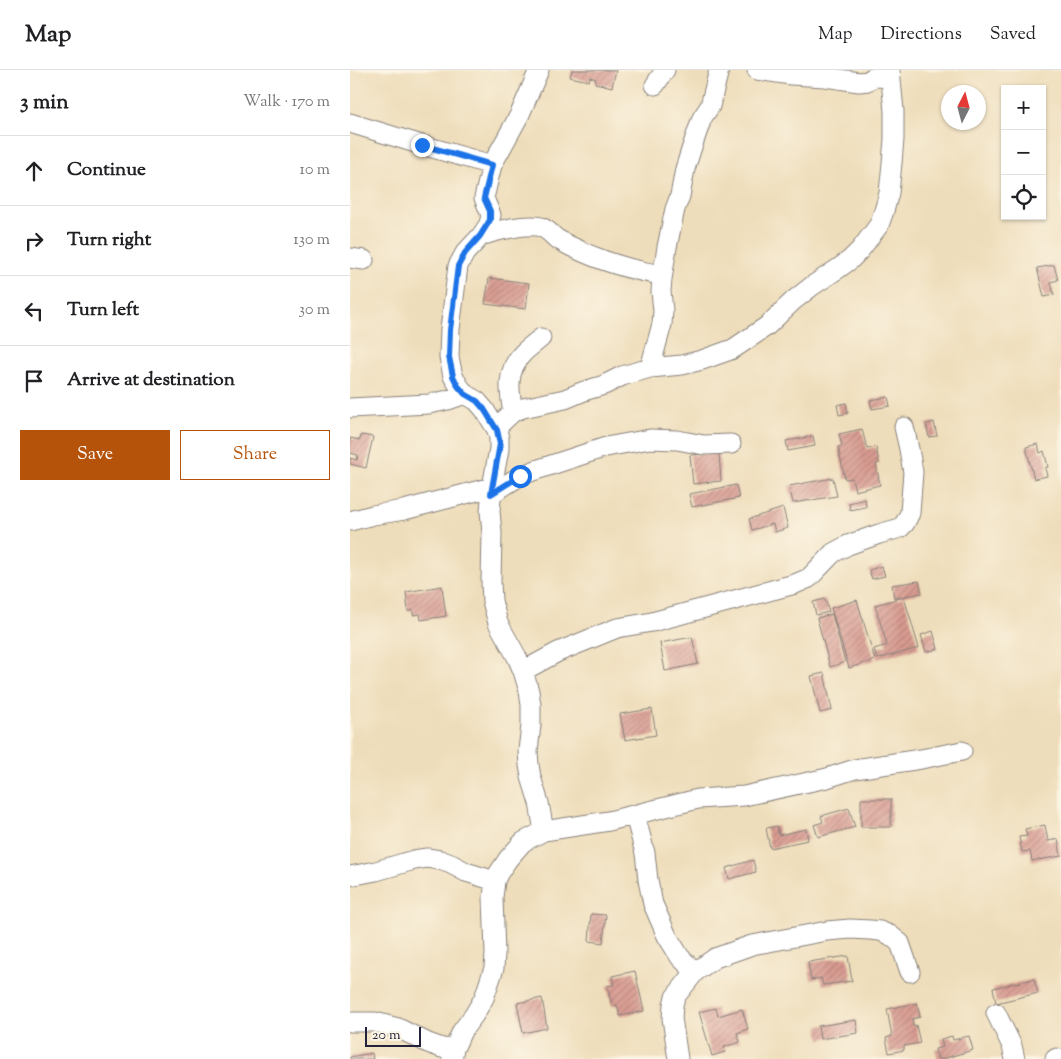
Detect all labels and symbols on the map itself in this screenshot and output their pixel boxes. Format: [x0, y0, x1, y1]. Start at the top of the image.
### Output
north arrow [941, 85, 986, 130]
route end [411, 134, 434, 157]
route start [509, 465, 532, 488]
scale bar [365, 1024, 421, 1047]

